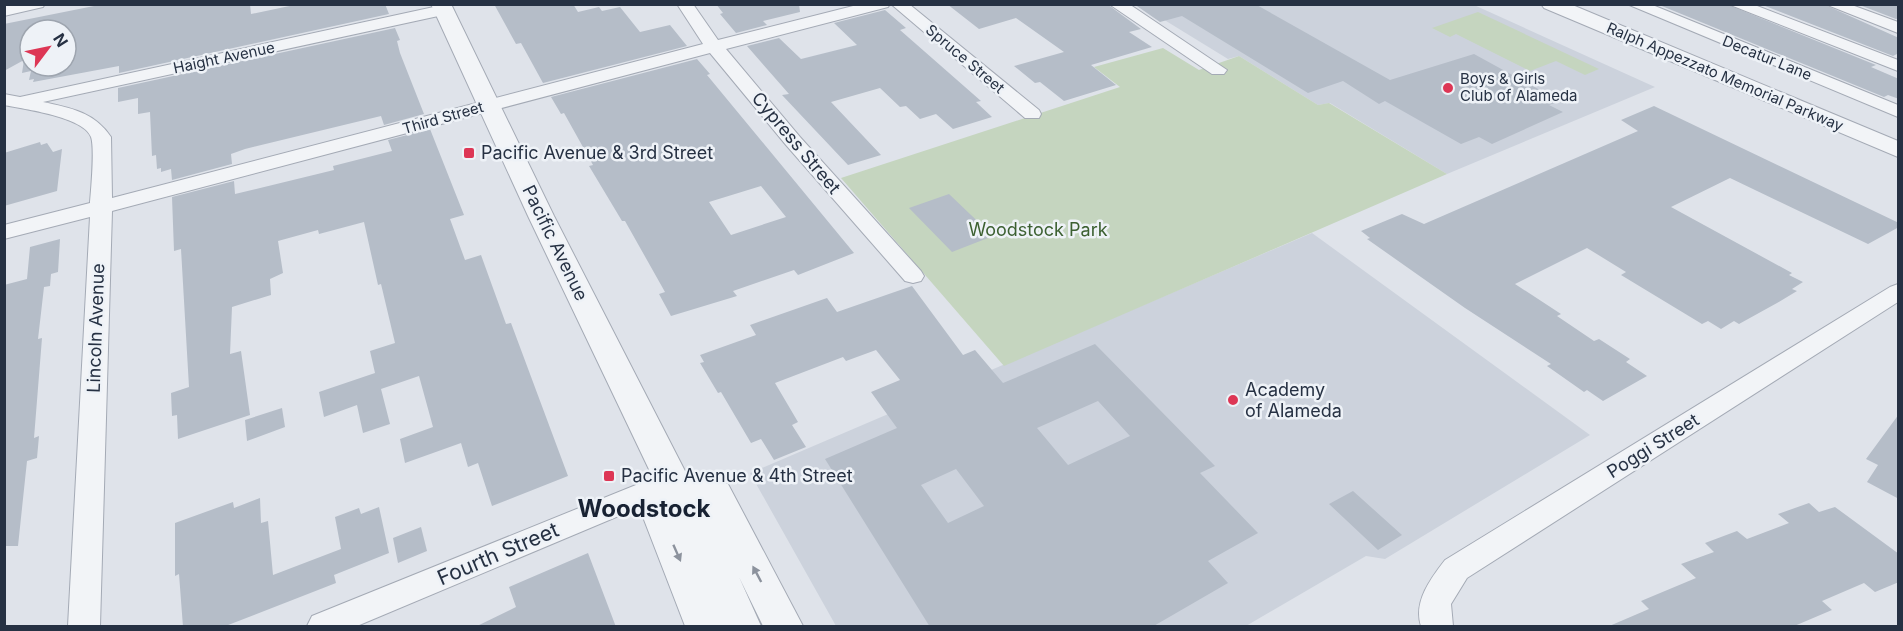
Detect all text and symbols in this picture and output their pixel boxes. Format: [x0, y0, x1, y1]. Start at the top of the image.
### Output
north arrow [18, 18, 78, 78]
street label: Ralph Appezzato Memorial Parkway [1604, 18, 1847, 135]
street label: Spruce Street [922, 20, 1009, 97]
text: N [49, 30, 72, 51]
street label: Decatur Lane [1720, 31, 1815, 84]
street label: Haight Avenue [172, 38, 276, 78]
place label: Boys & Girls Club of Alameda [1460, 69, 1578, 105]
marker: Boys & Girls Club of Alameda [1441, 81, 1455, 95]
street label: Cypress Street [748, 88, 845, 198]
street label: Third Street [400, 97, 486, 138]
place label: Pacific Avenue & 3rd Street [481, 142, 713, 163]
marker: Pacific Avenue & 3rd Street [462, 146, 476, 160]
street label: Pacific Avenue [518, 182, 592, 304]
park label: Woodstock Park [968, 219, 1108, 240]
street label: Lincoln Avenue [83, 263, 108, 393]
place label: Academy of Alameda [1245, 379, 1342, 421]
marker: Academy of Alameda [1226, 393, 1240, 407]
street label: Poggi Street [1603, 409, 1703, 482]
place label: Pacific Avenue & 4th Street [621, 465, 853, 486]
marker: Pacific Avenue & 4th Street [602, 469, 616, 483]
district label: Woodstock [577, 494, 711, 523]
street label: Fourth Street [433, 517, 562, 590]
one-way arrow [672, 545, 682, 563]
one-way arrow [752, 565, 762, 582]

